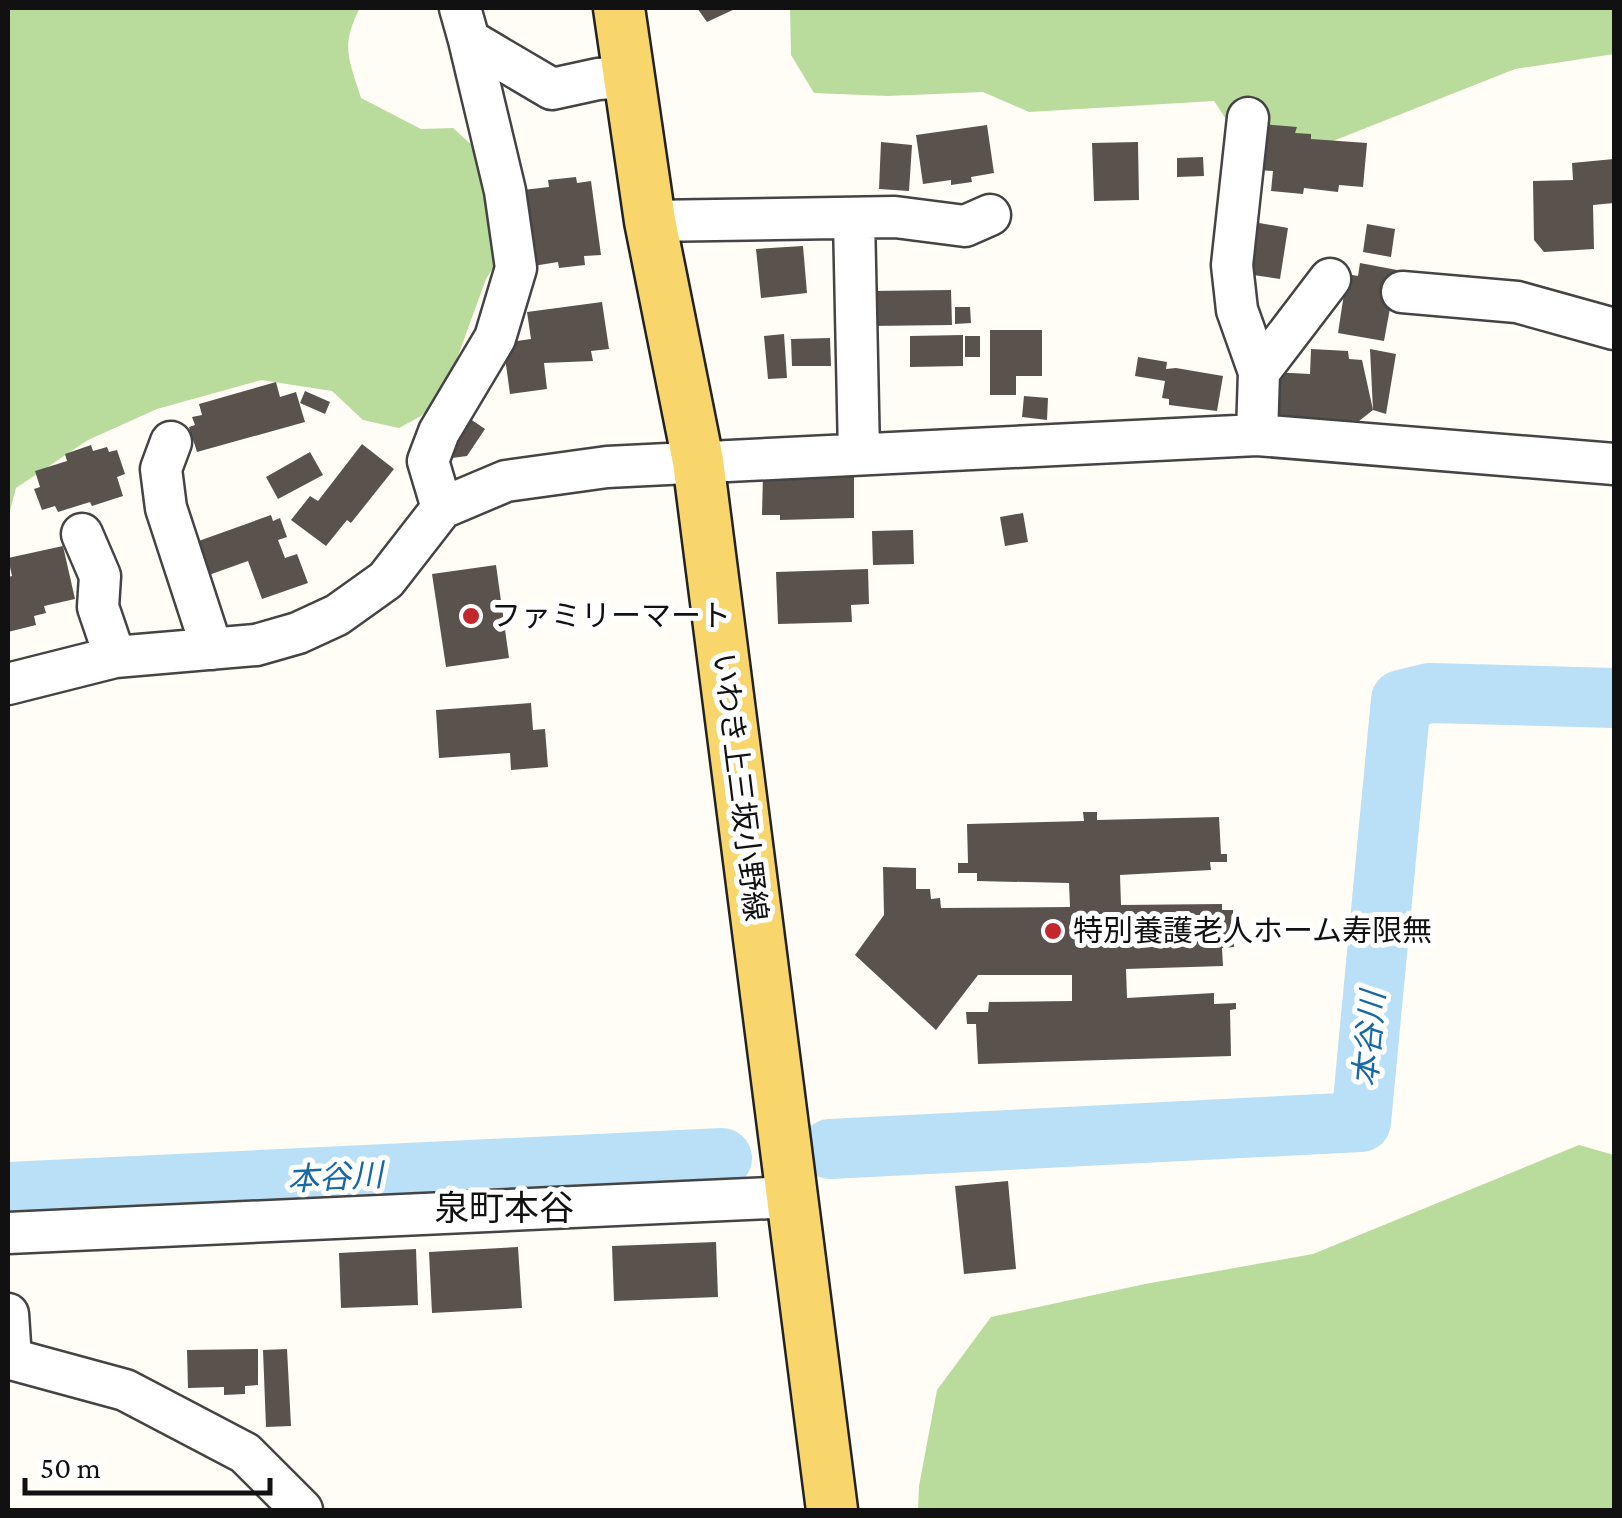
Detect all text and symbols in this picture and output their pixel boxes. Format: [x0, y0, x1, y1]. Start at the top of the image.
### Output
place label: ファミリーマート [491, 599, 731, 632]
marker: ファミリーマート [460, 605, 482, 627]
street label: いわき上三坂小野線 [708, 651, 773, 923]
place label: 特別養護老人ホーム寿限無 [1073, 914, 1432, 947]
marker: 特別養護老人ホーム寿限無 [1042, 920, 1064, 942]
water label: 本谷川 [1347, 987, 1391, 1088]
water label: 本谷川 [286, 1156, 387, 1197]
district label: 泉町本谷 [434, 1189, 574, 1228]
scale bar [25, 1433, 270, 1495]
text: 50 m [40, 1451, 101, 1484]

